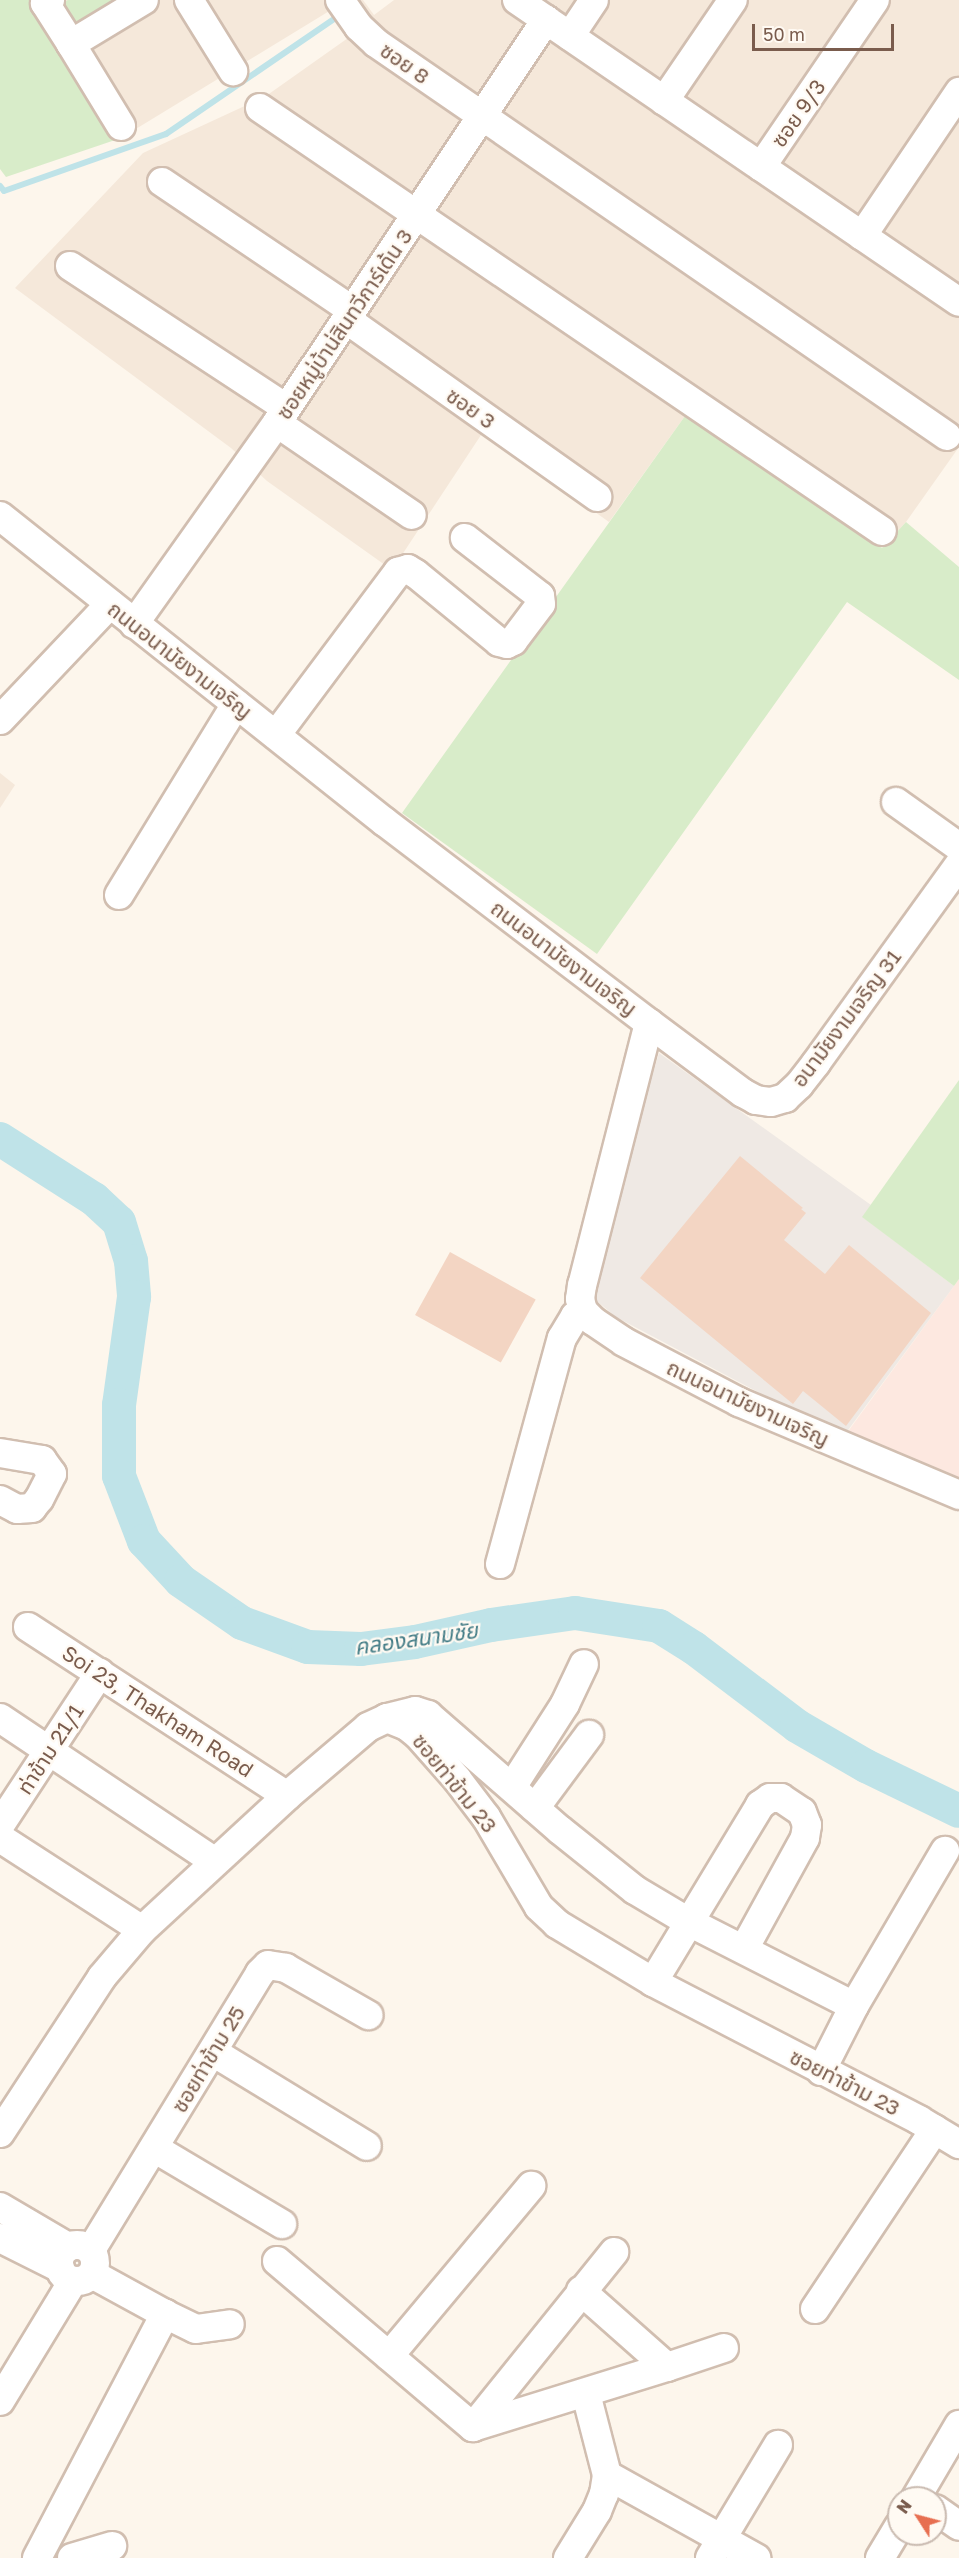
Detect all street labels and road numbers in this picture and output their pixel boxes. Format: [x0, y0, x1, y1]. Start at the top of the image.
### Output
street label: ซอย 8 [376, 37, 434, 89]
street label: ซอย 9/3 [766, 74, 830, 152]
street label: ซอยหมู่บ้าน่สินทวีการ์เด้น 3 [271, 224, 417, 424]
street label: ซอย 3 [442, 382, 500, 434]
street label: ถนนอนามัยงามเจริญ [103, 596, 257, 724]
street label: ถนนอนามัยงามเจริญ [486, 895, 642, 1021]
street label: อนามัยงามเจริญ 31 [786, 944, 906, 1092]
street label: ถนนอนามัยงามเจริญ [663, 1354, 833, 1452]
street label: Soi 23, Thakham Road [58, 1640, 258, 1782]
street label: ท่าข้าม 21/1 [12, 1699, 88, 1799]
street label: ซอยท่าข้าม 23 [407, 1728, 503, 1838]
street label: ซอยท่าข้าม 25 [166, 2001, 250, 2117]
street label: ซอยท่าข้าม 23 [786, 2044, 904, 2120]

